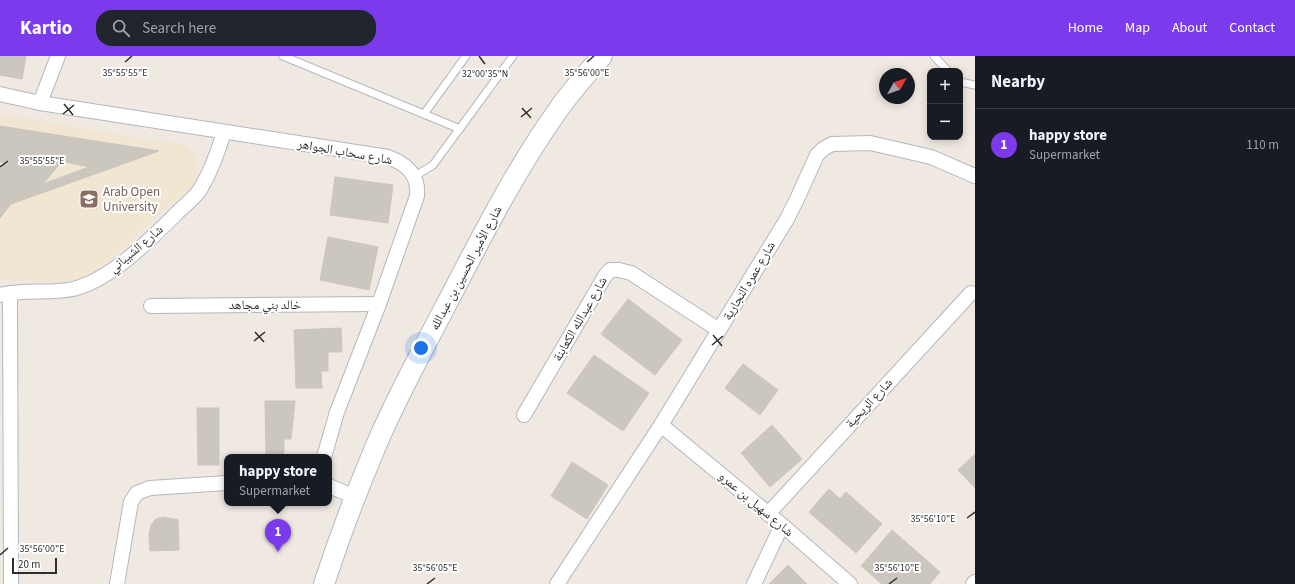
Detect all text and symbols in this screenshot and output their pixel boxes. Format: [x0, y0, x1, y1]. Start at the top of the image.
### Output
search box [96, 10, 376, 46]
text: Kartio [20, 15, 72, 42]
icon: search [110, 17, 132, 39]
text: Search here [142, 18, 216, 39]
text: Home [1068, 18, 1103, 38]
text: Map [1125, 18, 1150, 38]
text: About [1172, 18, 1207, 38]
text: Contact [1229, 18, 1275, 38]
text: 35°55'55"E [102, 66, 148, 80]
text: 35°56'00"E [564, 66, 610, 80]
text: 32°00'35"N [462, 67, 508, 81]
north arrow [879, 68, 915, 104]
map controls [927, 68, 963, 140]
button: + [927, 68, 963, 104]
text: Nearby [991, 70, 1045, 94]
button: − [927, 104, 963, 140]
text: happy store [1029, 125, 1107, 146]
street label: شارع سحاب الجواهر [295, 135, 394, 169]
text: 1 [1001, 136, 1007, 154]
text: 110 m [1246, 136, 1279, 154]
text: Supermarket [1029, 146, 1100, 164]
text: 35°55'55"E [19, 154, 65, 168]
place label: Arab Open University [103, 183, 160, 216]
school or university icon: Arab Open University [78, 188, 100, 210]
street label: شارع الأمير الحسين بن عبدالله [425, 202, 507, 334]
street label: شارع الشيباني [105, 221, 168, 278]
street label: شارع عمره النجارية [718, 238, 780, 324]
street label: شارع عبدالله الكعابنة [548, 273, 612, 365]
street label: خالد بني مجاهد [229, 296, 301, 315]
your location [411, 338, 431, 358]
street label: شارع الريحية [841, 374, 897, 432]
popup [224, 454, 332, 506]
text: happy store [239, 461, 317, 482]
street label: شارع سهيل بن عمرو [715, 467, 797, 541]
text: Supermarket [239, 482, 310, 500]
text: 35°56'10"E [910, 512, 956, 526]
pin: 1 [265, 519, 291, 552]
text: 35°56'00"E [19, 542, 65, 556]
scale bar [12, 556, 57, 575]
text: 20 m [18, 557, 40, 572]
text: 35°56'05"E [412, 561, 458, 575]
text: 35°56'10"E [874, 561, 920, 575]

